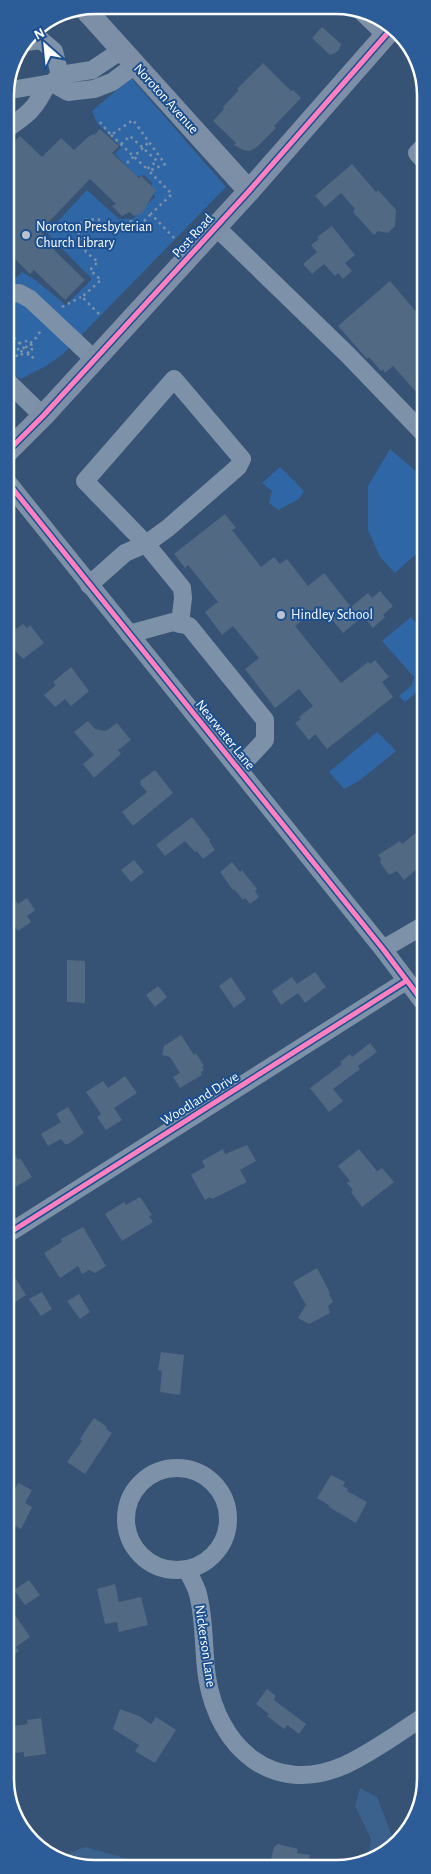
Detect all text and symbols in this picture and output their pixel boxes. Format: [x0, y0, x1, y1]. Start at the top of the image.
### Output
north arrow [20, 20, 70, 70]
text: N [32, 26, 47, 43]
street label: Noroton Avenue [131, 61, 201, 137]
street label: Post Road [170, 211, 216, 261]
place label: Noroton Presbyterian Church Library [36, 220, 152, 250]
marker: Noroton Presbyterian Church Library [20, 229, 32, 241]
place label: Hindley School [291, 608, 373, 622]
marker: Hindley School [275, 609, 287, 621]
street label: Nearwater Lane [193, 697, 257, 773]
street label: Woodland Drive [159, 1070, 241, 1128]
street label: Nickerson Lane [192, 1604, 218, 1688]

